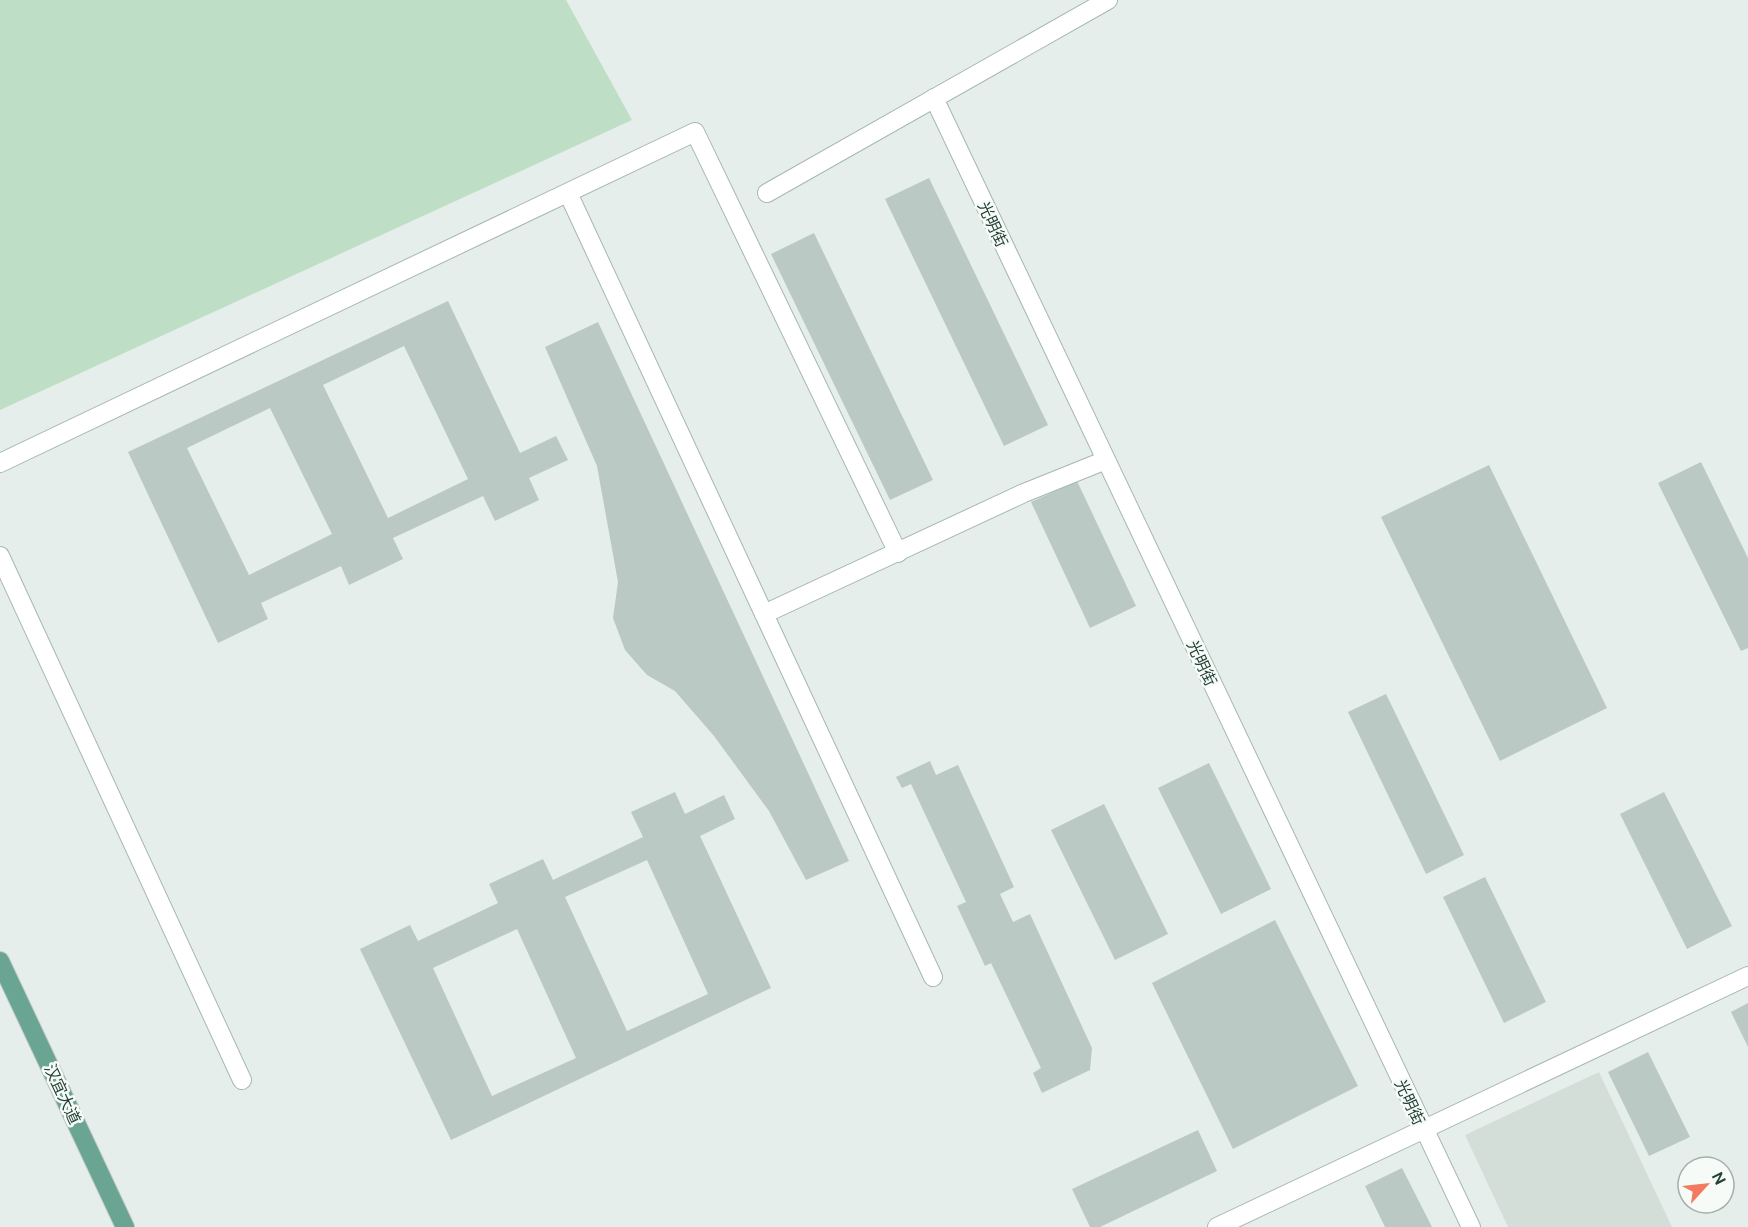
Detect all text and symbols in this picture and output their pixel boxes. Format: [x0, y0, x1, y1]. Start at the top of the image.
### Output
street label: 光明街 [975, 198, 1011, 250]
street label: 光明街 [1184, 637, 1220, 689]
street label: 汉宜大道 [41, 1061, 85, 1127]
street label: 光明街 [1392, 1076, 1428, 1128]
north arrow [1676, 1155, 1736, 1215]
text: N [1709, 1169, 1730, 1188]

